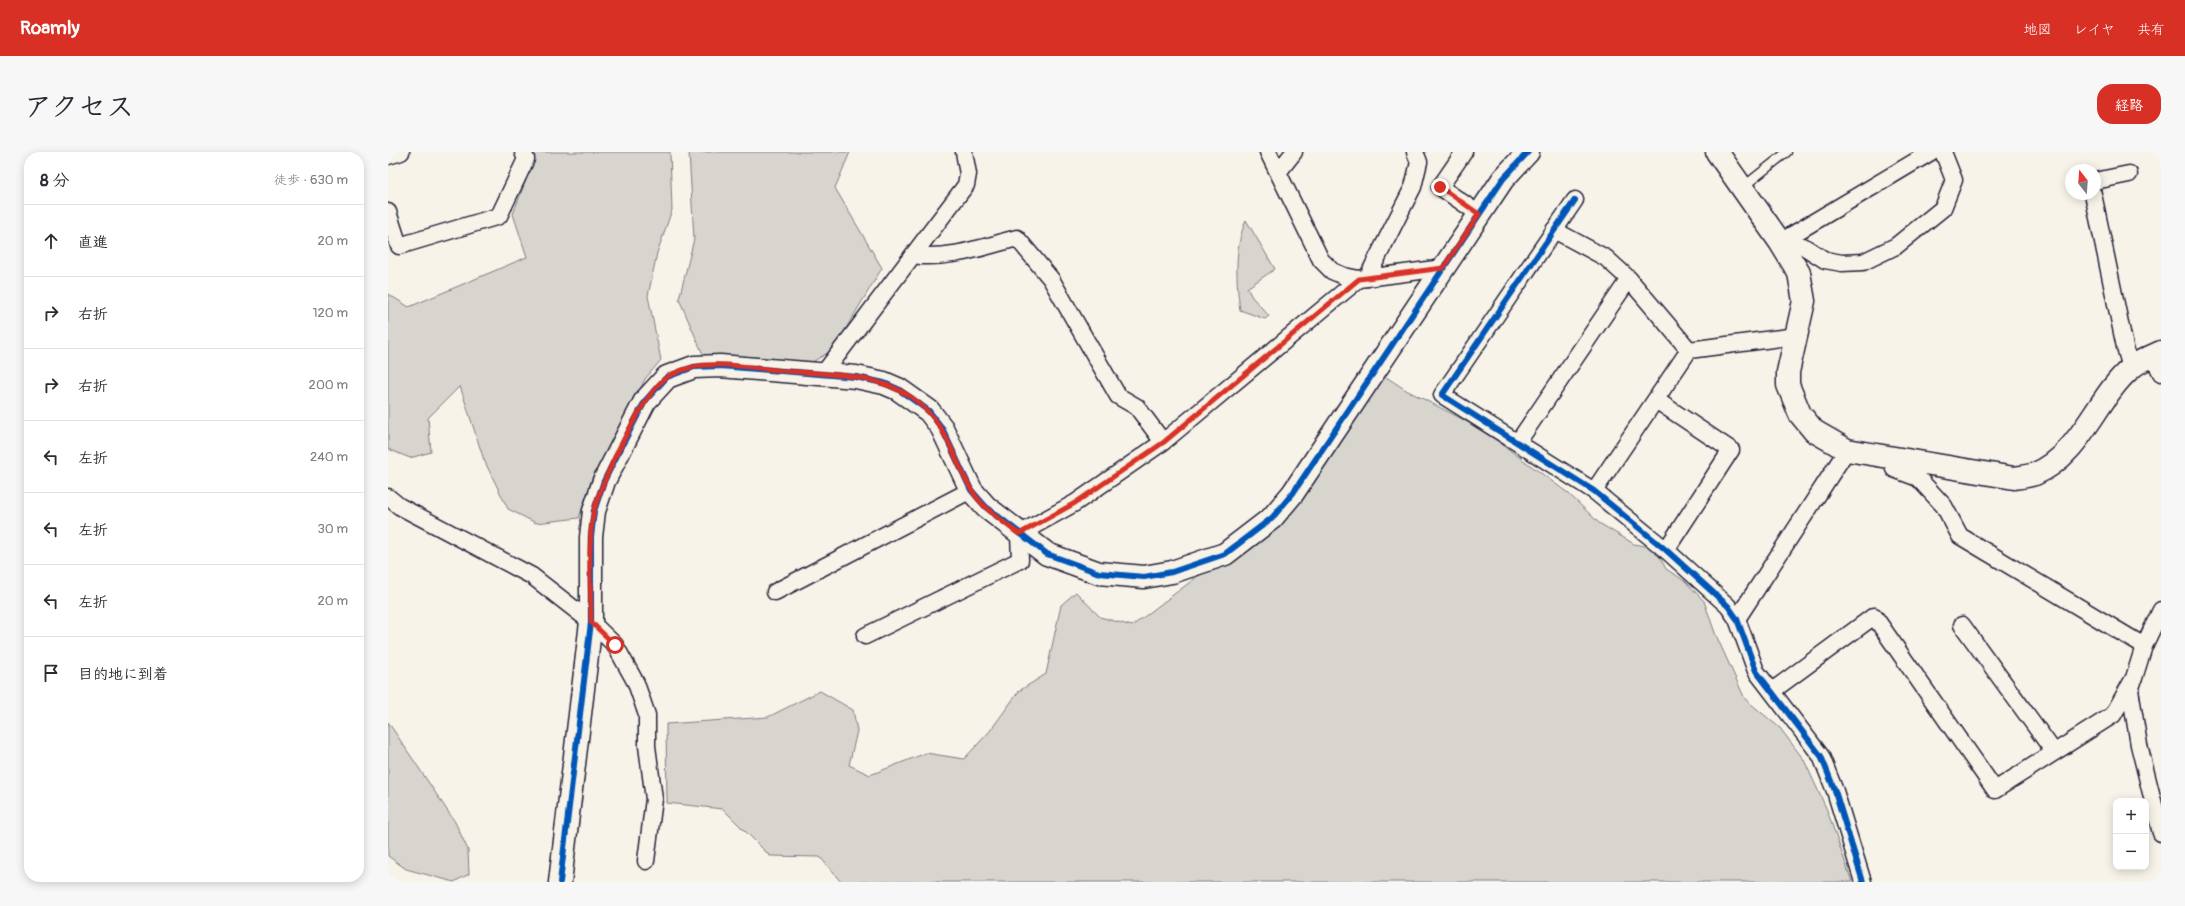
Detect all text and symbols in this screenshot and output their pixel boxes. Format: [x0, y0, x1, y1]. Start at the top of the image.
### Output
text: Roamly [20, 16, 80, 40]
text: 地図 [2024, 21, 2052, 38]
text: レイヤ [2074, 21, 2115, 38]
text: 共有 [2137, 21, 2165, 38]
button: 経路 [2097, 84, 2161, 124]
text: アクセス [24, 90, 134, 125]
north arrow [2065, 164, 2101, 200]
text: 8 分 [40, 170, 69, 191]
text: 徒歩 · 630 m [274, 172, 348, 188]
route end [1431, 178, 1449, 196]
icon: ahead [40, 230, 62, 252]
text: 直進 [78, 233, 108, 252]
text: 20 m [317, 233, 348, 249]
icon: right [40, 302, 62, 324]
text: 右折 [78, 305, 108, 324]
text: 120 m [312, 305, 348, 321]
icon: right [40, 374, 62, 396]
text: 右折 [78, 377, 108, 396]
text: 200 m [309, 377, 348, 393]
icon: left [40, 446, 62, 468]
text: 左折 [78, 449, 108, 468]
text: 240 m [310, 449, 348, 465]
icon: left [40, 518, 62, 540]
text: 左折 [78, 521, 108, 540]
text: 30 m [318, 521, 348, 537]
icon: left [40, 590, 62, 612]
text: 左折 [78, 593, 108, 612]
text: 20 m [317, 593, 348, 609]
route start [606, 636, 624, 654]
icon: arrive [40, 662, 62, 684]
text: 目的地に到着 [78, 665, 168, 684]
map controls [2113, 798, 2149, 870]
button: + [2113, 798, 2149, 834]
button: − [2113, 834, 2149, 870]

